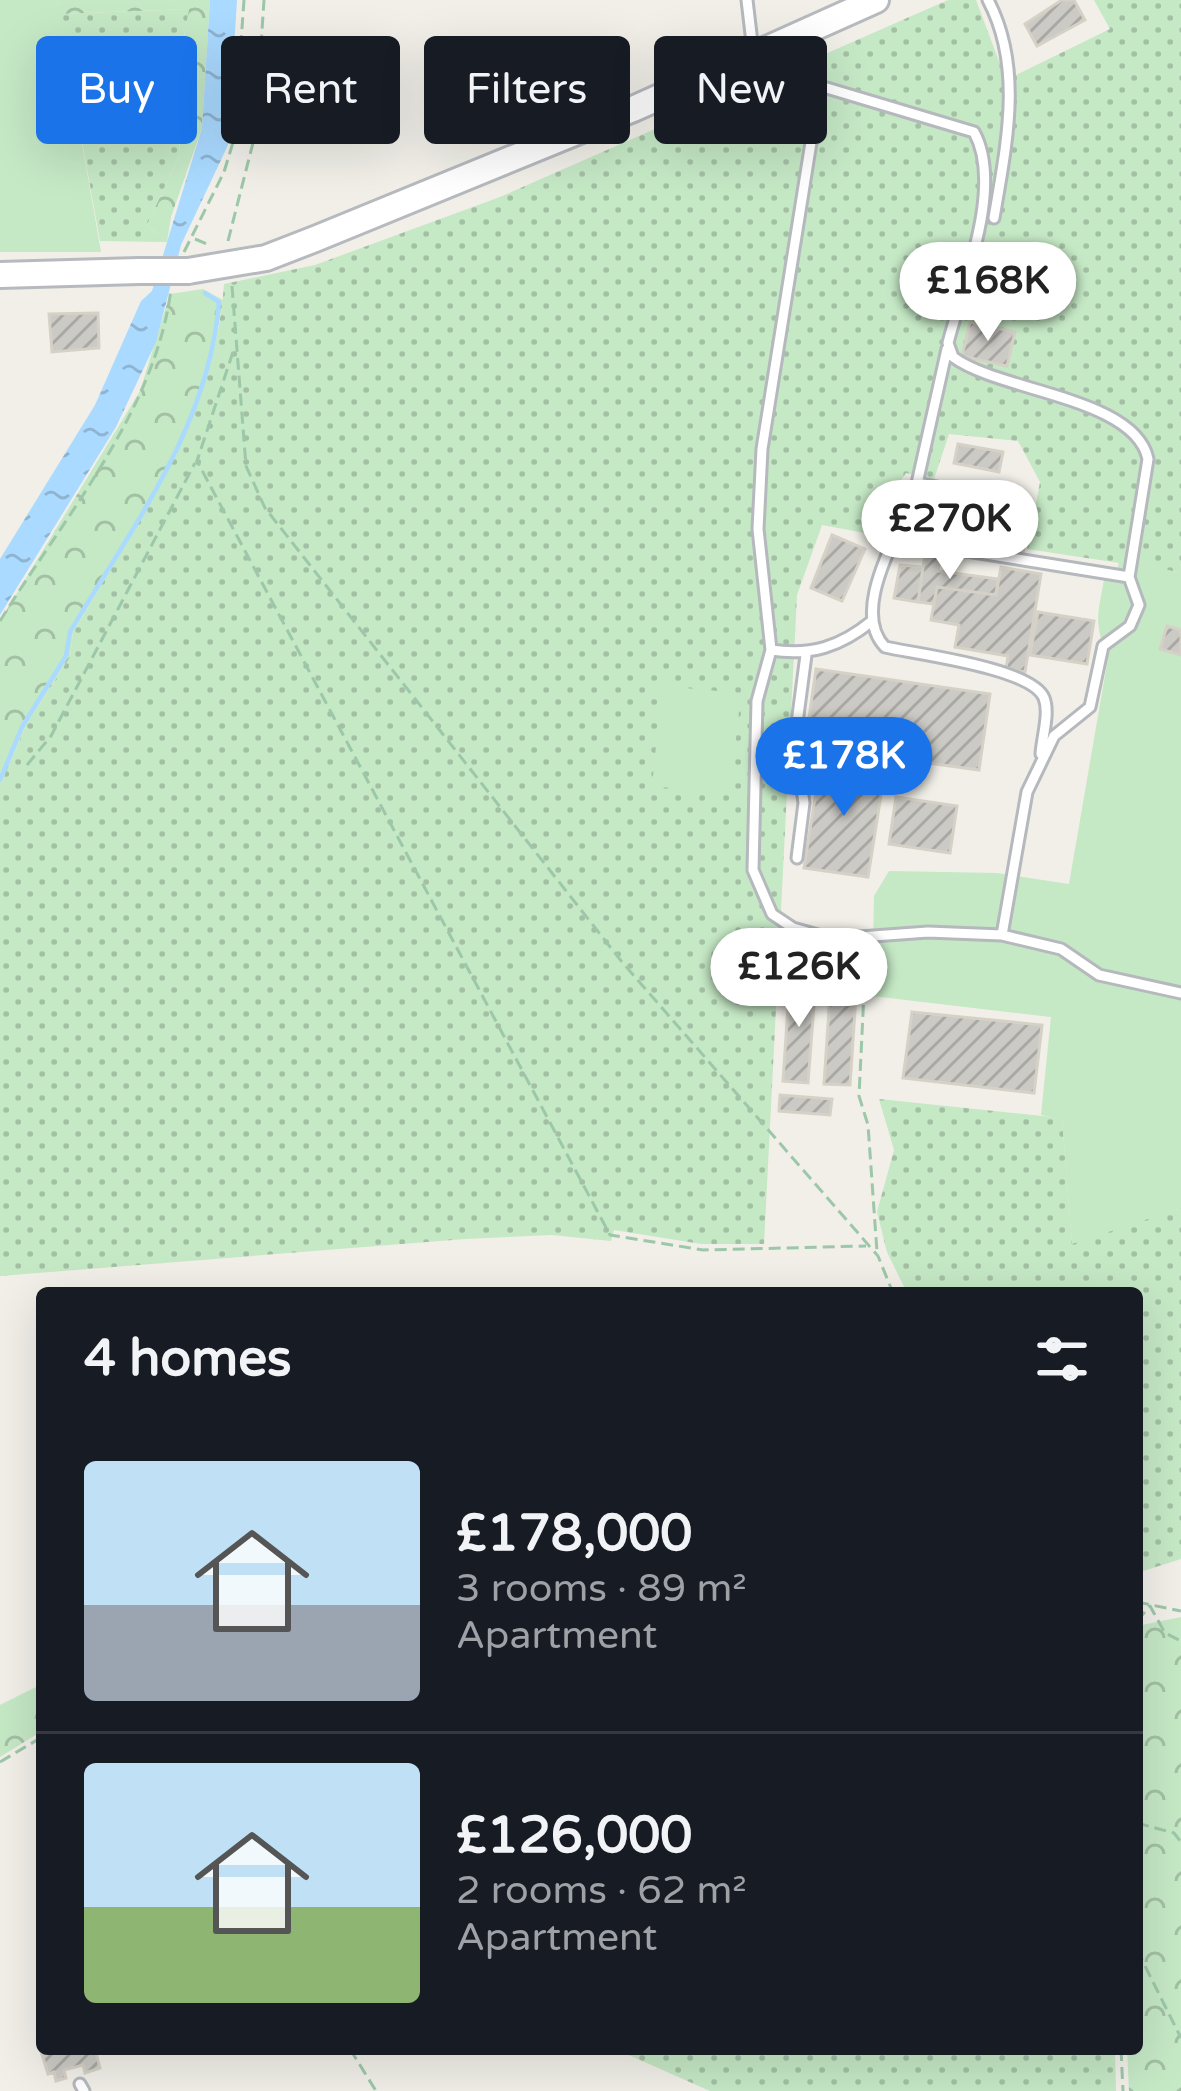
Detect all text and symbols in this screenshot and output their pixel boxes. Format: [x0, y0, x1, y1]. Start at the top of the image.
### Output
chip: Buy [36, 36, 197, 144]
chip: Rent [221, 36, 400, 144]
chip: Filters [424, 36, 630, 144]
chip: New [654, 36, 827, 144]
pin: £168K [904, 242, 1072, 344]
text: £168K [926, 257, 1050, 304]
pin: £270K [866, 480, 1034, 582]
text: £270K [888, 495, 1012, 542]
pin: £178K [760, 717, 928, 819]
text: £178K [782, 732, 906, 779]
pin: £126K [715, 928, 883, 1030]
text: £126K [737, 943, 861, 990]
icon: filters [1029, 1326, 1095, 1392]
text: 4 homes [84, 1328, 292, 1390]
text: £178,000 [456, 1503, 692, 1565]
icon: home [180, 1509, 324, 1653]
text: 3 rooms · 89 m² [456, 1565, 747, 1612]
text: Apartment [456, 1612, 657, 1659]
text: £126,000 [456, 1805, 692, 1867]
icon: home [180, 1811, 324, 1955]
text: 2 rooms · 62 m² [456, 1867, 747, 1914]
text: Apartment [456, 1914, 657, 1961]

